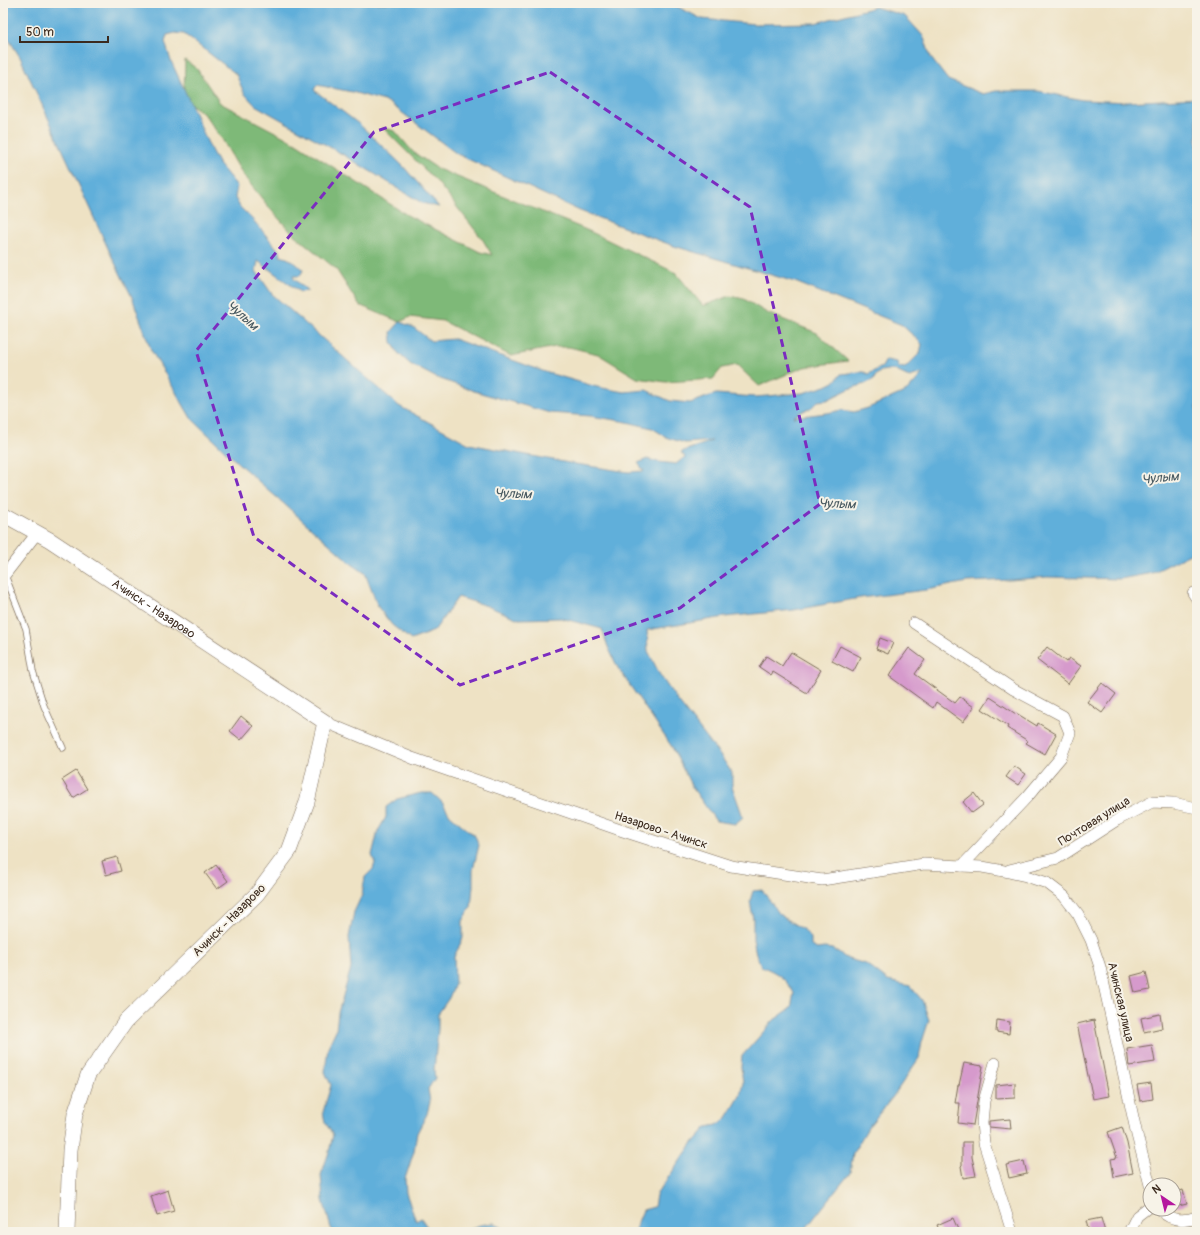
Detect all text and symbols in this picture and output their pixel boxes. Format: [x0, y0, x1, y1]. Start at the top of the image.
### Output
scale bar [20, 18, 108, 44]
text: 50 m [26, 25, 54, 40]
water label: Чулым [223, 298, 263, 335]
water label: Чулым [1141, 468, 1181, 488]
water label: Чулым [494, 485, 533, 503]
water label: Чулым [818, 495, 857, 513]
street label: Ачинск - Назарово [109, 576, 198, 642]
street label: Почтовая улица [1056, 793, 1133, 849]
street label: Назарово - Ачинск [613, 808, 709, 853]
street label: Ачинск - Назарово [190, 880, 269, 960]
street label: Ачинская улица [1104, 961, 1137, 1044]
north arrow [1142, 1177, 1182, 1217]
text: N [1150, 1181, 1164, 1197]

